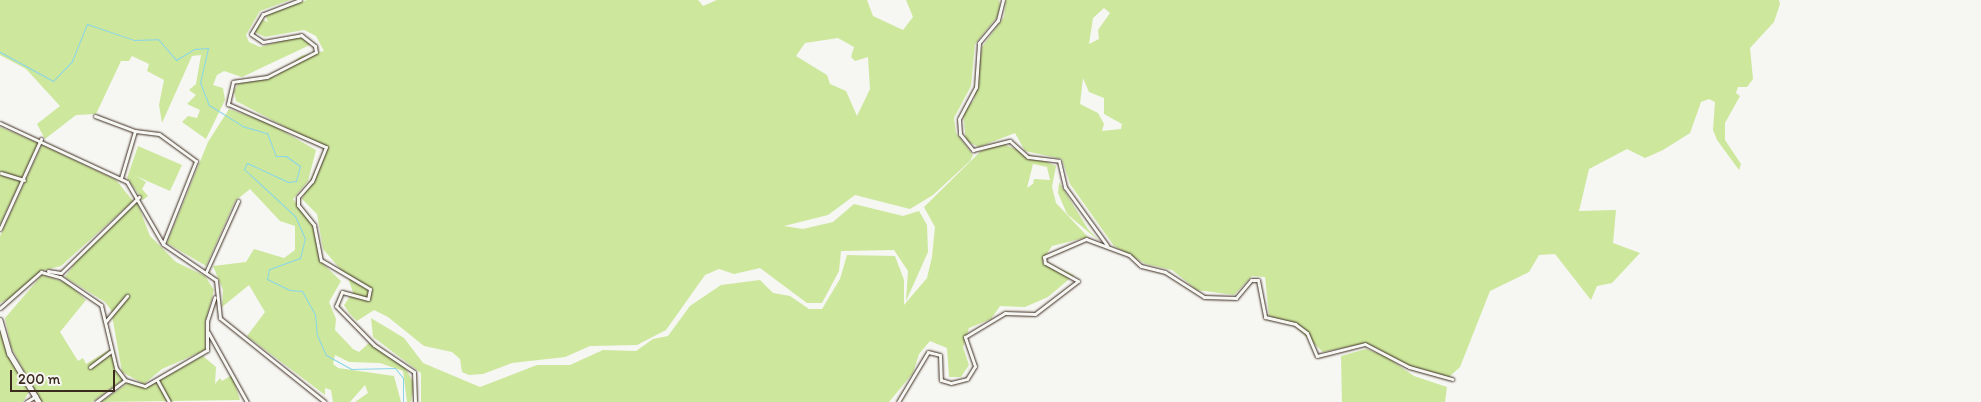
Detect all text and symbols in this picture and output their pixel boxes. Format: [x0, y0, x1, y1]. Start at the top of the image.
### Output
scale bar [12, 360, 118, 392]
text: 200 m [18, 370, 60, 388]

